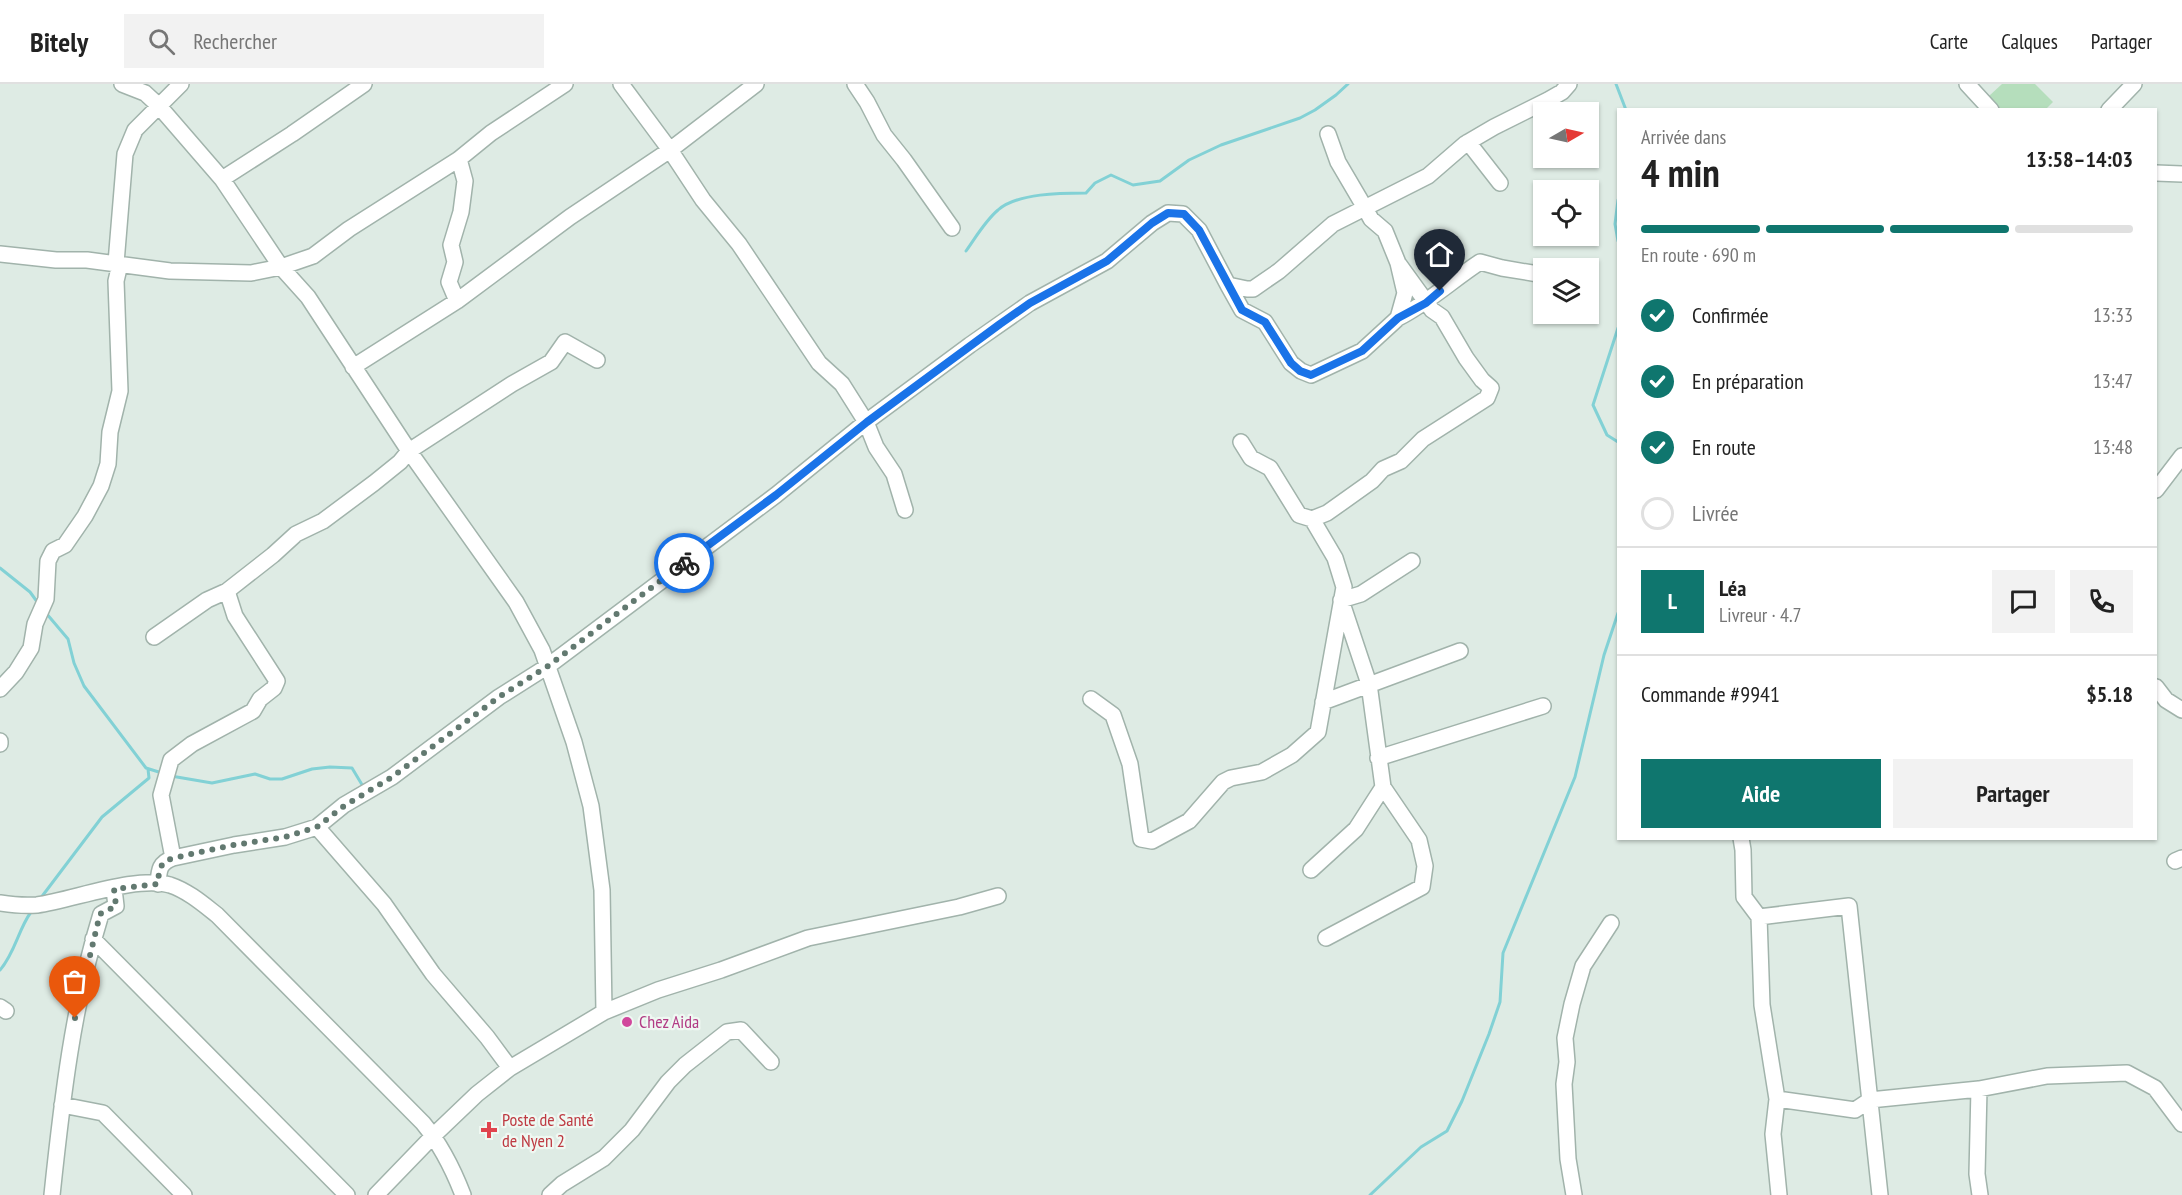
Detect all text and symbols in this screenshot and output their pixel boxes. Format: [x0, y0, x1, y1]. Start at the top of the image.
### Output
search box [124, 14, 544, 68]
text: Bitely [30, 23, 88, 60]
icon: search [145, 25, 178, 58]
text: Rechercher [193, 27, 277, 55]
text: Carte [1930, 28, 1968, 55]
text: Calques [2001, 28, 2058, 55]
text: Partager [2091, 28, 2152, 55]
north arrow [1533, 102, 1599, 168]
map controls [1533, 102, 1599, 324]
text: Arrivée dans [1641, 124, 1726, 150]
text: 13:58–14:03 [2026, 145, 2133, 173]
text: 4 min [1641, 147, 1720, 198]
button: locate [1533, 180, 1599, 246]
pin [1414, 229, 1465, 291]
icon: home [1423, 238, 1456, 271]
text: En route · 690 m [1641, 242, 1756, 268]
button: layers [1533, 258, 1599, 324]
icon: check [1641, 299, 1674, 332]
text: Confirmée [1692, 301, 1769, 329]
text: 13:33 [2093, 302, 2133, 328]
icon: check [1641, 365, 1674, 398]
text: En préparation [1692, 367, 1804, 395]
text: 13:47 [2093, 368, 2133, 394]
icon: check [1641, 431, 1674, 464]
text: En route [1692, 433, 1756, 461]
text: 13:48 [2093, 434, 2133, 460]
text: Livrée [1692, 499, 1738, 527]
courier [654, 533, 714, 593]
icon: bike [668, 547, 701, 580]
button: chat [1992, 570, 2055, 633]
button: phone [2070, 570, 2133, 633]
text: Léa [1719, 574, 1746, 602]
text: L [1668, 587, 1677, 615]
text: Livreur · 4.7 [1719, 602, 1802, 628]
text: Commande #9941 [1641, 680, 1780, 708]
text: $5.18 [2086, 680, 2133, 708]
button: Aide [1641, 759, 1881, 828]
button: Partager [1893, 759, 2133, 828]
pin [49, 956, 100, 1018]
icon: bag [58, 965, 91, 998]
place label: Chez Aida [639, 1010, 699, 1033]
marker: Chez Aida [620, 1015, 634, 1029]
place label: Poste de Santé de Nyen 2 [502, 1108, 594, 1152]
marker: Poste de Santé de Nyen 2 [480, 1121, 498, 1139]

